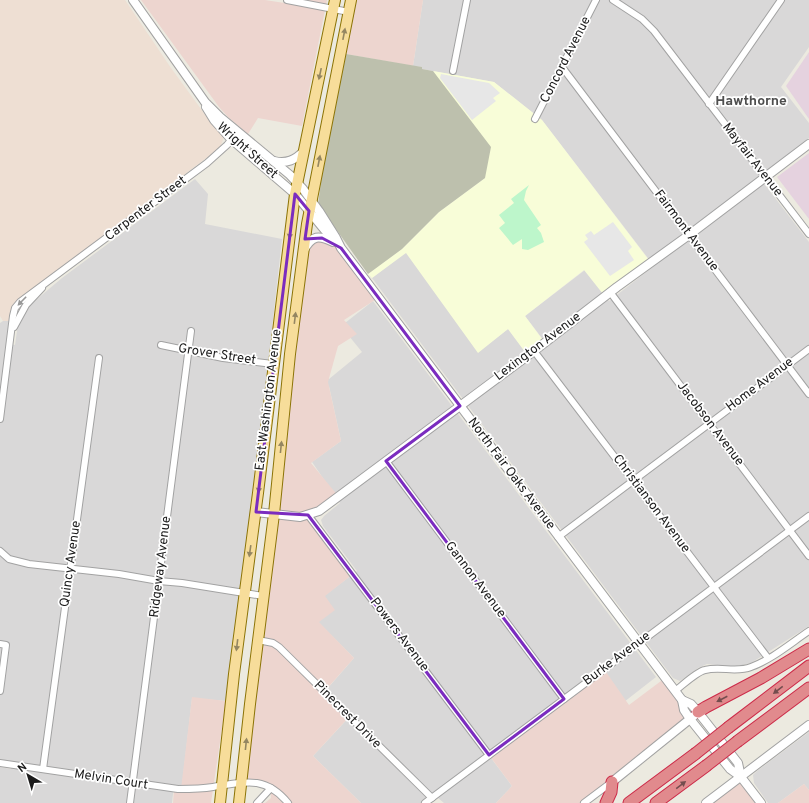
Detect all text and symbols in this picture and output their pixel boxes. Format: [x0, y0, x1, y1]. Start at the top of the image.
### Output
street label: Concord Avenue [537, 14, 595, 106]
one-way arrow [342, 27, 348, 40]
one-way arrow [316, 68, 322, 80]
district label: Hawthorne [715, 93, 787, 110]
street label: Wright Street [213, 119, 281, 183]
street label: Mayfair Avenue [718, 120, 786, 200]
one-way arrow [316, 155, 322, 167]
street label: Carpenter Street [102, 173, 190, 245]
street label: Fairmont Avenue [650, 187, 722, 275]
one-way arrow [287, 227, 293, 239]
one-way arrow [17, 296, 27, 306]
street label: Lexington Avenue [492, 309, 584, 385]
one-way arrow [292, 312, 298, 324]
street label: East Washington Avenue [252, 328, 286, 472]
street label: Grover Street [177, 341, 257, 369]
street label: Home Avenue [723, 354, 797, 416]
street label: Jacobson Avenue [673, 379, 747, 469]
street label: North Fair Oaks Avenue [464, 415, 558, 533]
one-way arrow [278, 441, 284, 453]
street label: Christianson Avenue [609, 452, 693, 556]
one-way arrow [256, 481, 262, 493]
street label: Ridgeway Avenue [147, 515, 175, 619]
street label: Quincy Avenue [57, 520, 85, 608]
street label: Gannon Avenue [441, 539, 509, 621]
one-way arrow [247, 544, 253, 557]
street label: Powers Avenue [366, 595, 432, 675]
street label: Burke Avenue [580, 628, 654, 690]
one-way arrow [234, 639, 241, 651]
street label: Pinecrest Drive [310, 678, 384, 752]
one-way arrow [772, 686, 783, 694]
one-way arrow [716, 696, 728, 702]
one-way arrow [243, 738, 249, 750]
north arrow [8, 755, 48, 795]
text: N [15, 760, 30, 776]
street label: Melvin Court [73, 766, 149, 794]
one-way arrow [676, 781, 686, 789]

